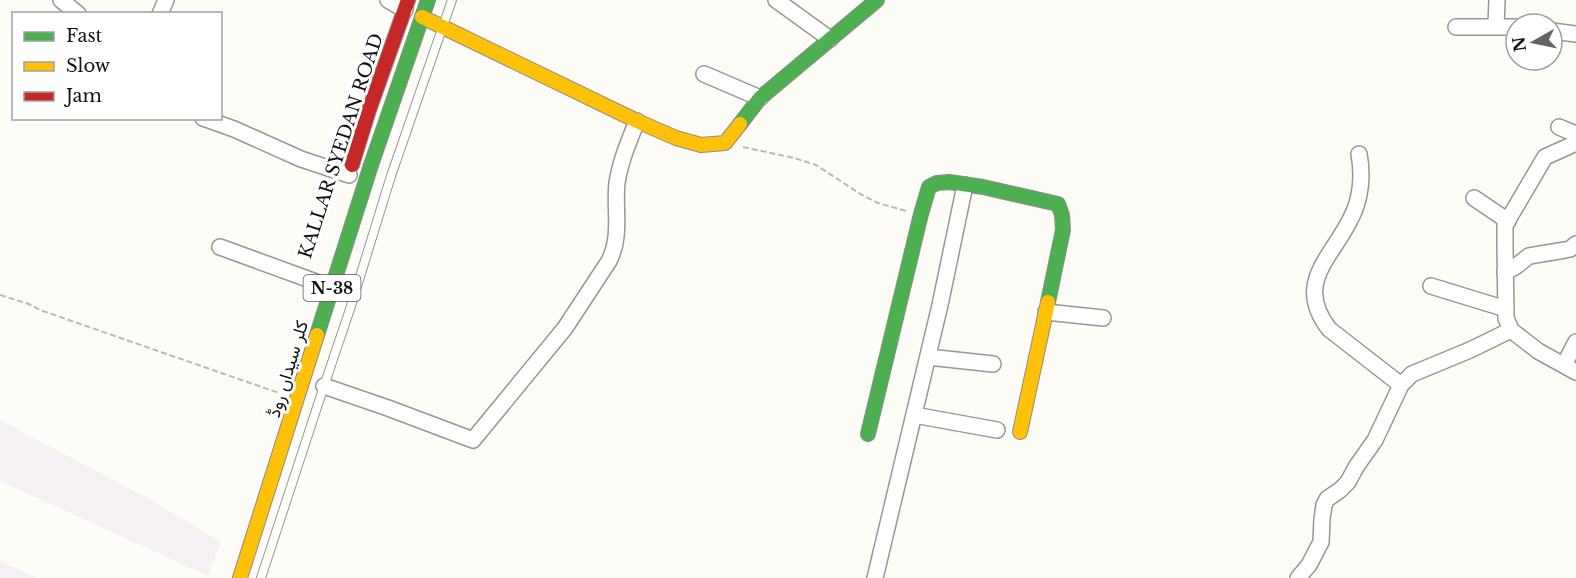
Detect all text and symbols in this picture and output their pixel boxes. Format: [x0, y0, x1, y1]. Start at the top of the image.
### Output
legend [12, 12, 222, 120]
north arrow [1504, 12, 1564, 72]
text: Fast [66, 25, 103, 47]
street label: KALLAR SYEDAN ROAD [294, 31, 388, 261]
text: N [1508, 35, 1530, 53]
text: Slow [66, 55, 111, 77]
text: Jam [64, 85, 102, 107]
road number: N-38 [304, 275, 360, 301]
street label: کلر سیداں روڈ [263, 318, 313, 420]

